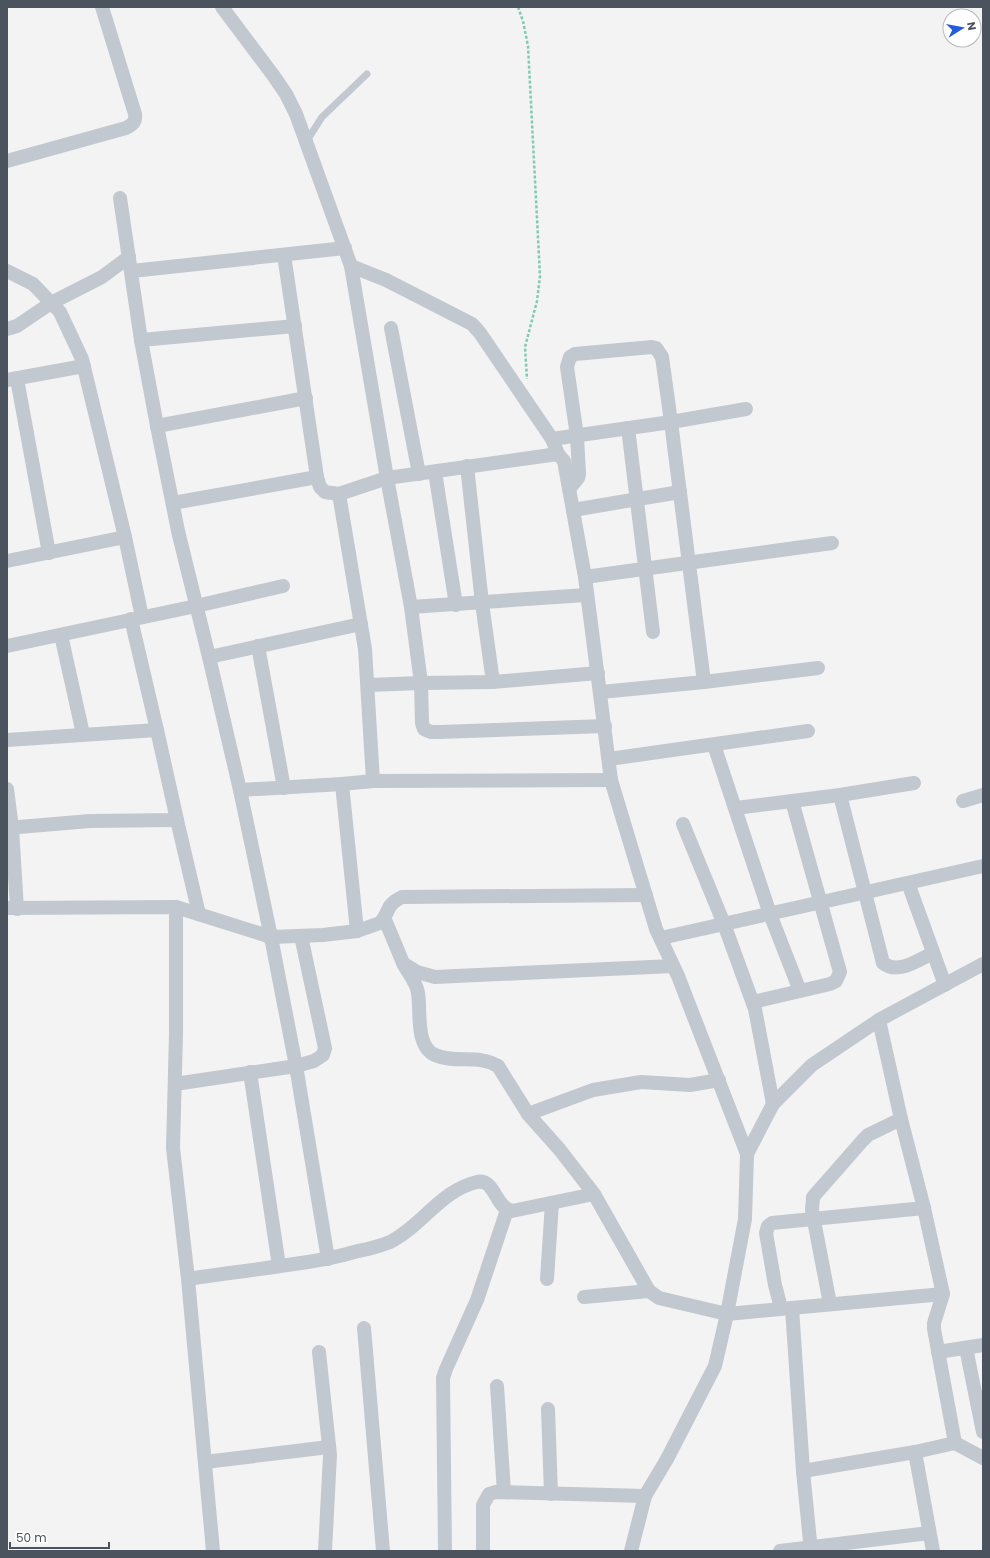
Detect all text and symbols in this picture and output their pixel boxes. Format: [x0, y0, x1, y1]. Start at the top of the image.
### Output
north arrow [942, 8, 982, 48]
text: N [963, 21, 980, 32]
scale bar [10, 1524, 109, 1550]
text: 50 m [16, 1529, 47, 1546]

